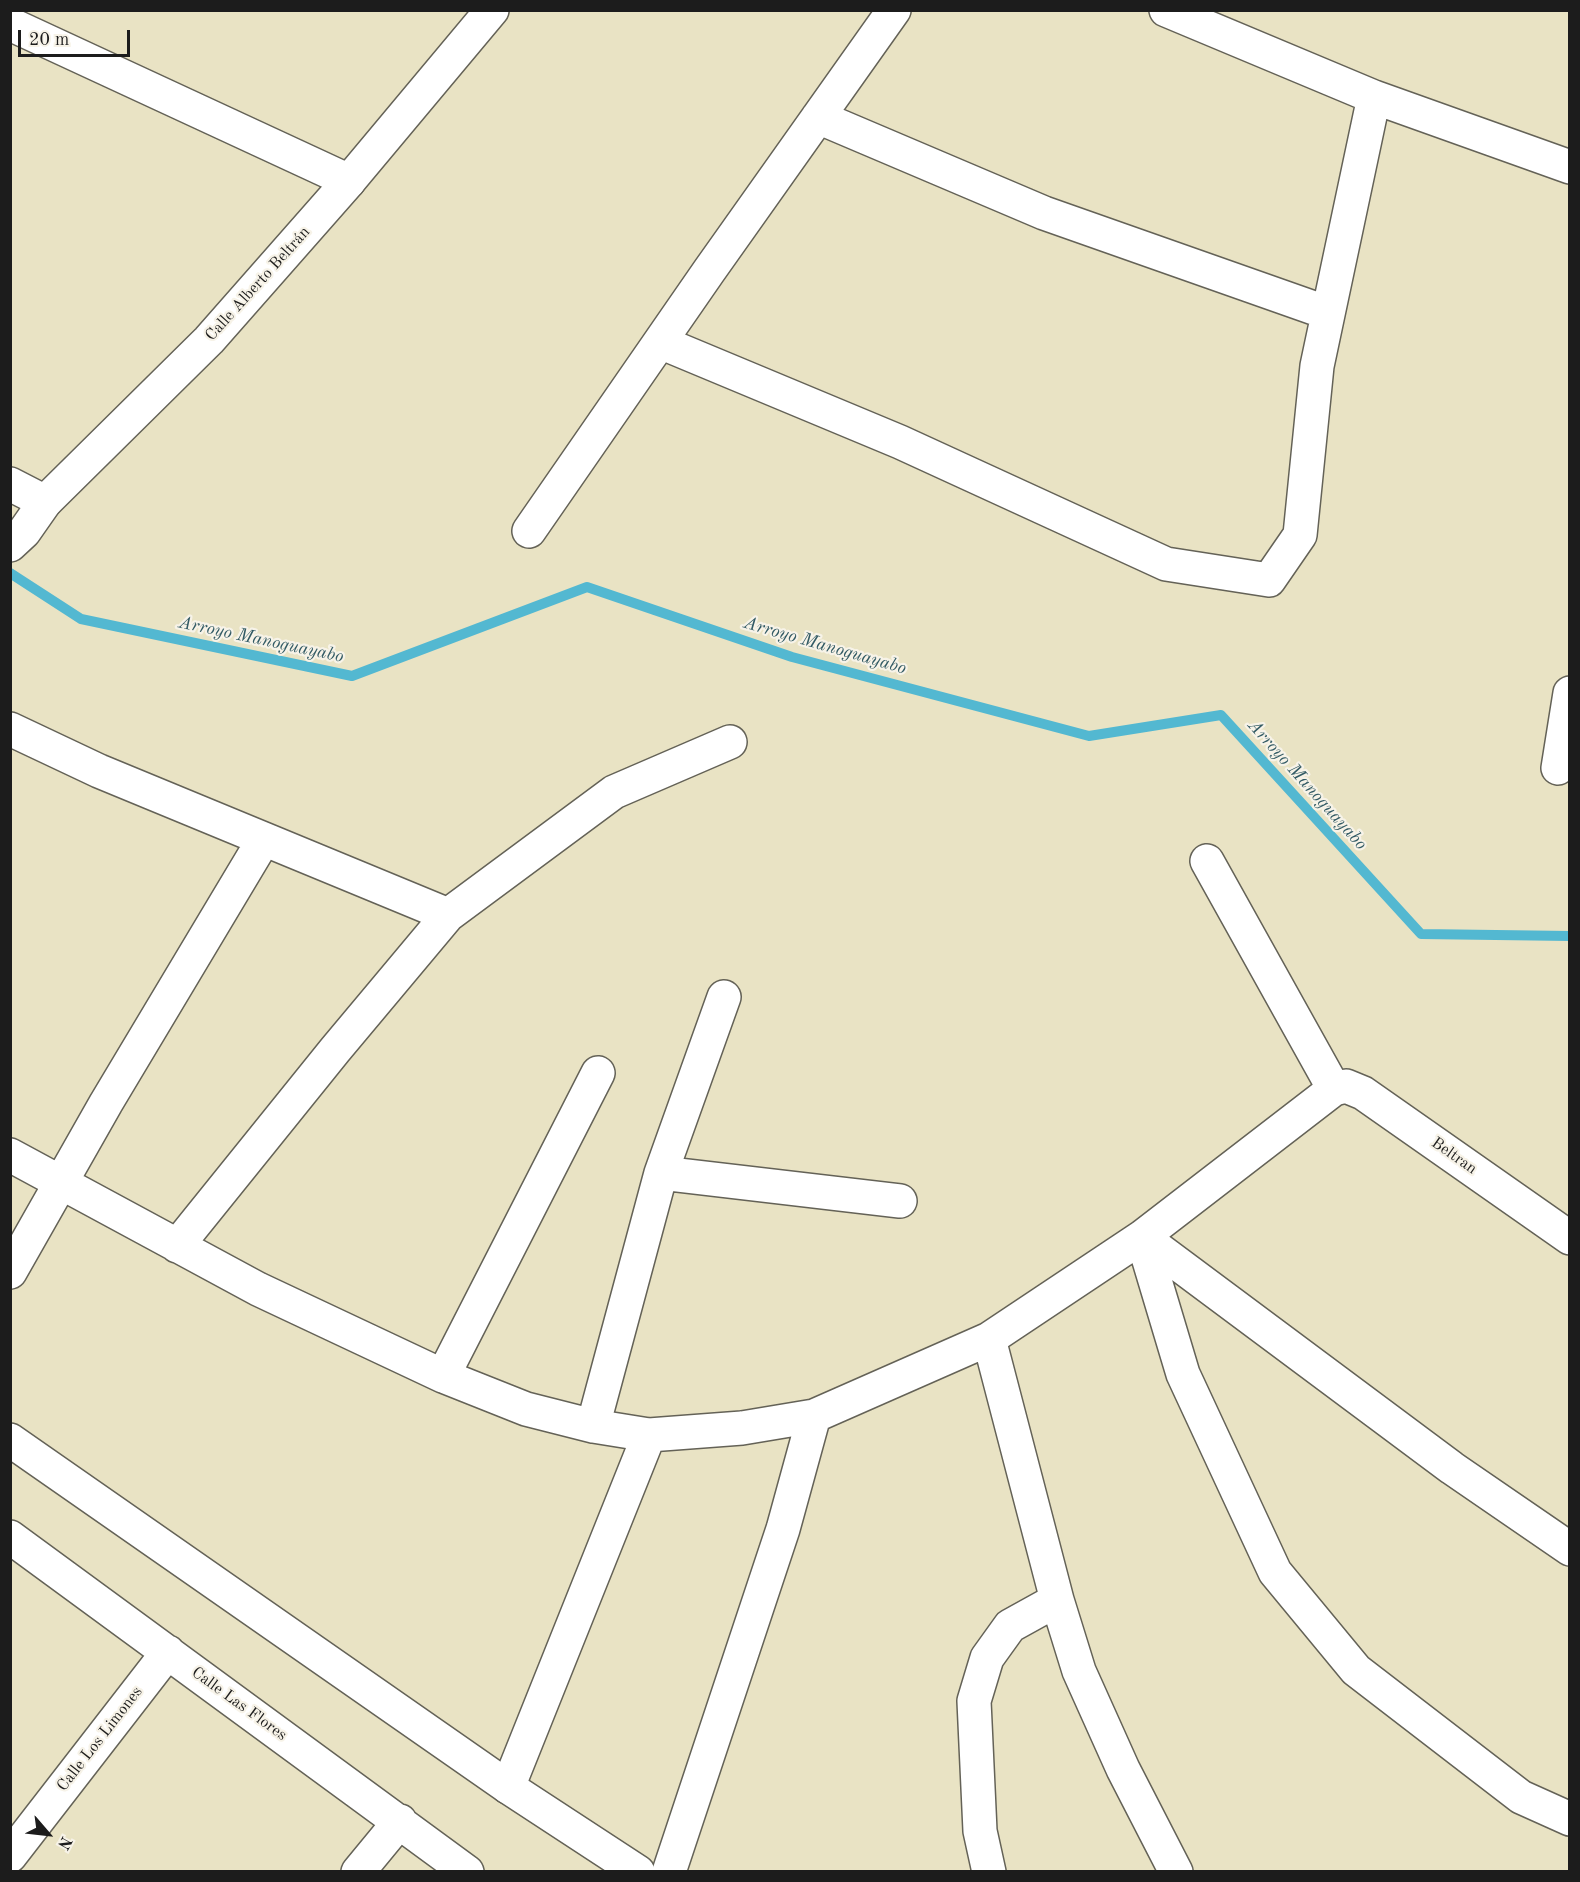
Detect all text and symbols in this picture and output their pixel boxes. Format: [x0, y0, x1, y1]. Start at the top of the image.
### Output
scale bar [21, 18, 134, 56]
text: 20 m [29, 31, 69, 49]
street label: Calle Alberto Beltrán [202, 223, 314, 345]
water label: Arroyo Manoguayabo [176, 612, 346, 668]
water label: Arroyo Manoguayabo [741, 612, 909, 680]
water label: Arroyo Manoguayabo [1243, 715, 1371, 855]
street label: Beltran [1427, 1133, 1481, 1179]
street label: Calle Las Flores [188, 1663, 290, 1745]
street label: Calle Los Limones [53, 1683, 147, 1795]
north arrow [18, 1804, 78, 1864]
text: N [54, 1833, 74, 1852]

